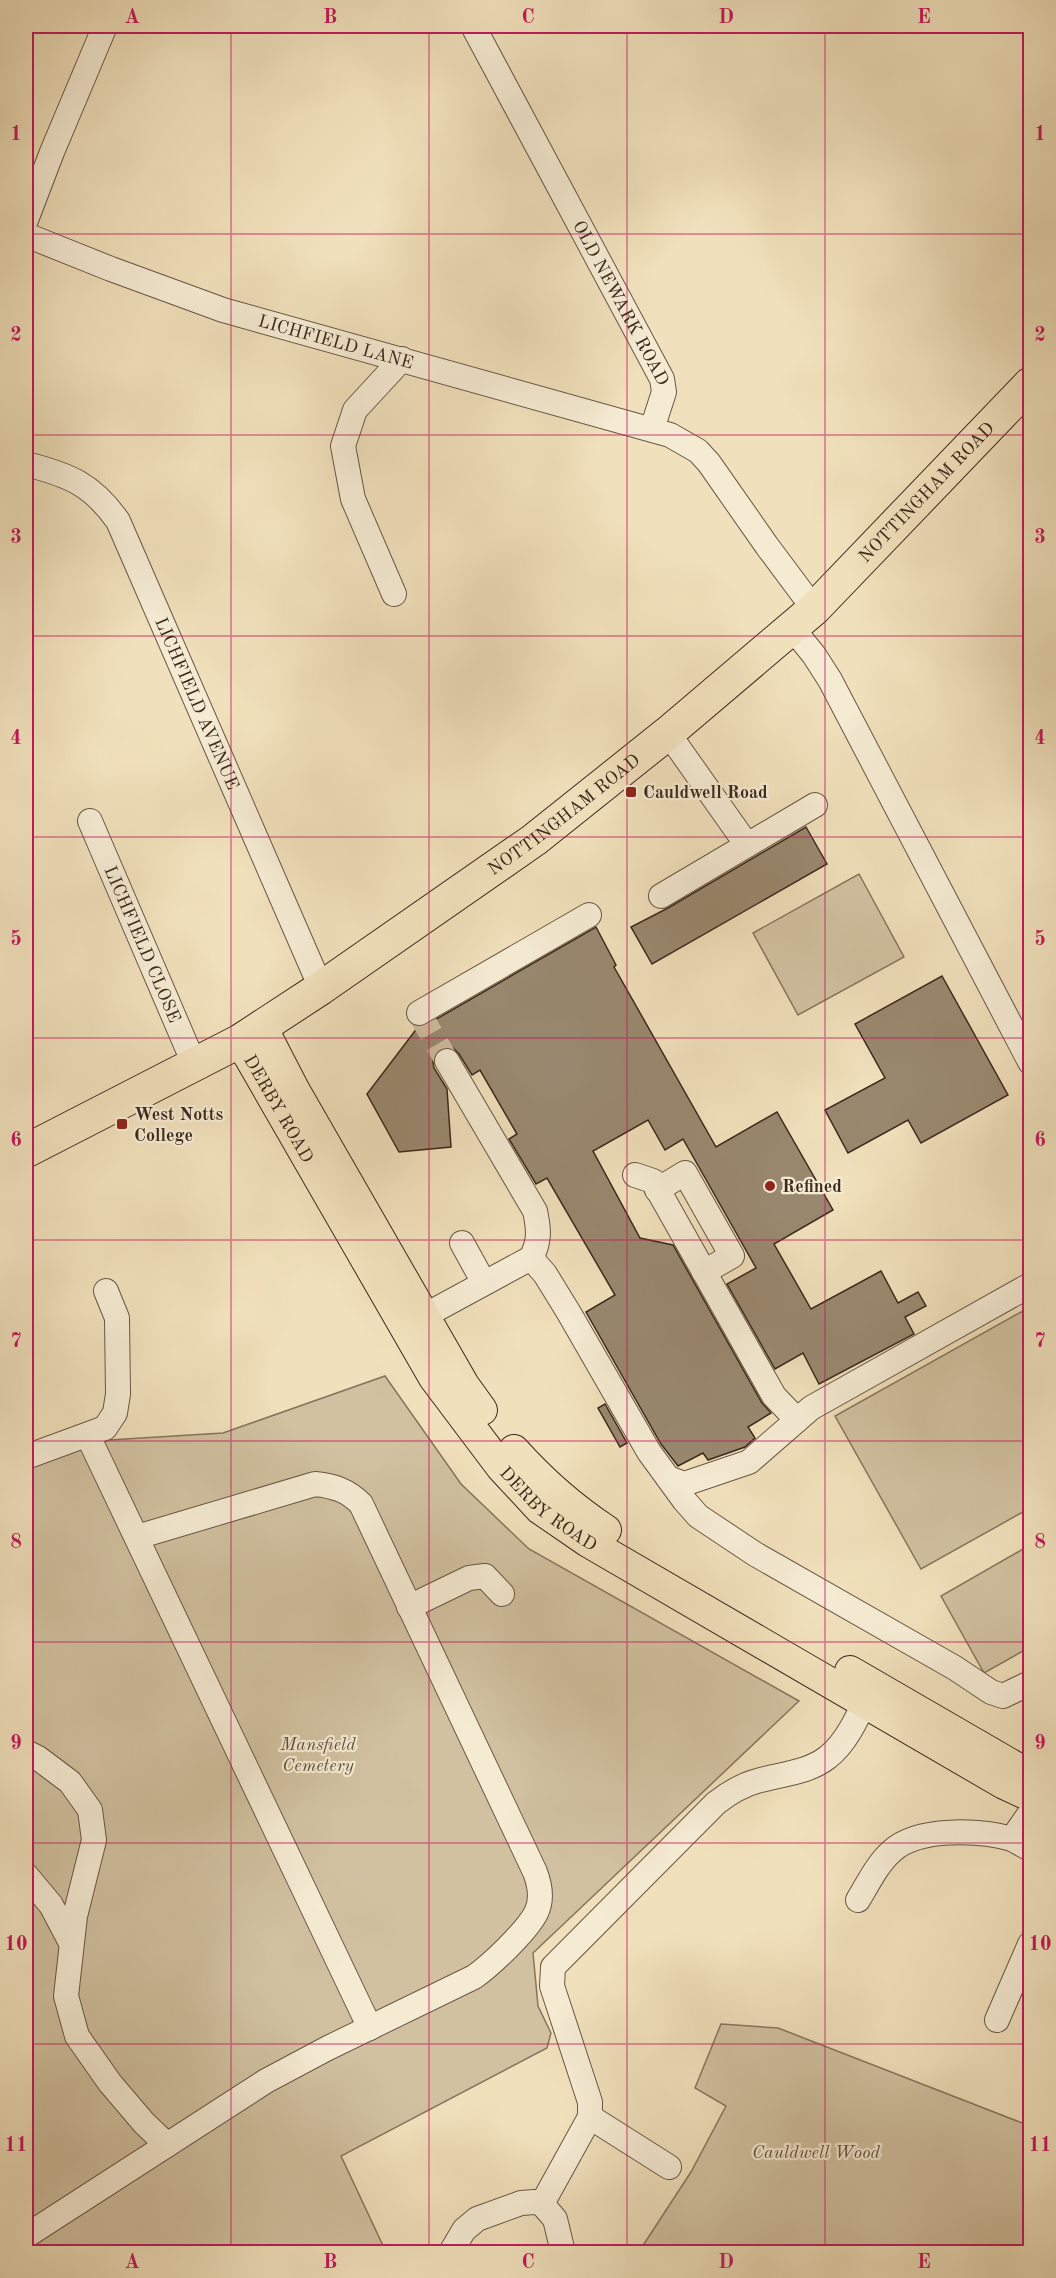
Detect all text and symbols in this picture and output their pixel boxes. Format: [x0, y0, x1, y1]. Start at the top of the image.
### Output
text: A [124, 8, 140, 28]
text: B [323, 8, 337, 28]
text: C [521, 8, 535, 28]
text: D [718, 8, 734, 28]
text: E [917, 8, 931, 28]
text: 1 [10, 125, 22, 145]
text: 1 [1034, 125, 1046, 145]
street label: OLD NEWARK ROAD [569, 218, 672, 389]
street label: LICHFIELD LANE [256, 312, 415, 373]
text: 2 [10, 326, 22, 346]
text: 2 [1034, 326, 1046, 346]
street label: NOTTINGHAM ROAD [856, 419, 998, 566]
text: 3 [10, 528, 22, 548]
text: 3 [1034, 528, 1046, 548]
street label: LICHFIELD AVENUE [151, 615, 242, 792]
text: 4 [10, 729, 22, 749]
text: 4 [1034, 729, 1046, 749]
street label: NOTTINGHAM ROAD [485, 751, 644, 879]
place label: Cauldwell Road [643, 784, 768, 802]
marker: Cauldwell Road [624, 785, 638, 799]
street label: LICHFIELD CLOSE [100, 864, 183, 1026]
text: 5 [10, 929, 22, 950]
text: 5 [1034, 929, 1046, 950]
street label: DERBY ROAD [240, 1052, 316, 1166]
place label: West Notts College [134, 1106, 223, 1145]
marker: West Notts College [115, 1117, 129, 1131]
text: 6 [10, 1131, 22, 1151]
text: 6 [1034, 1131, 1046, 1151]
place label: Refined [782, 1178, 842, 1196]
marker: Refined [763, 1179, 777, 1193]
text: 7 [10, 1332, 22, 1352]
text: 7 [1034, 1332, 1046, 1352]
street label: DERBY ROAD [496, 1464, 600, 1555]
text: 8 [10, 1533, 22, 1553]
text: 8 [1034, 1533, 1046, 1553]
text: 9 [10, 1734, 22, 1754]
text: 9 [1034, 1734, 1046, 1754]
park label: Mansfield Cemetery [279, 1736, 356, 1775]
text: 10 [4, 1935, 28, 1955]
text: 10 [1028, 1935, 1052, 1955]
text: 11 [4, 2136, 28, 2156]
text: 11 [1028, 2136, 1052, 2156]
park label: Cauldwell Wood [752, 2144, 881, 2162]
text: A [124, 2253, 140, 2273]
text: B [323, 2253, 337, 2273]
text: C [521, 2253, 535, 2273]
text: D [718, 2253, 734, 2273]
text: E [917, 2253, 931, 2273]

